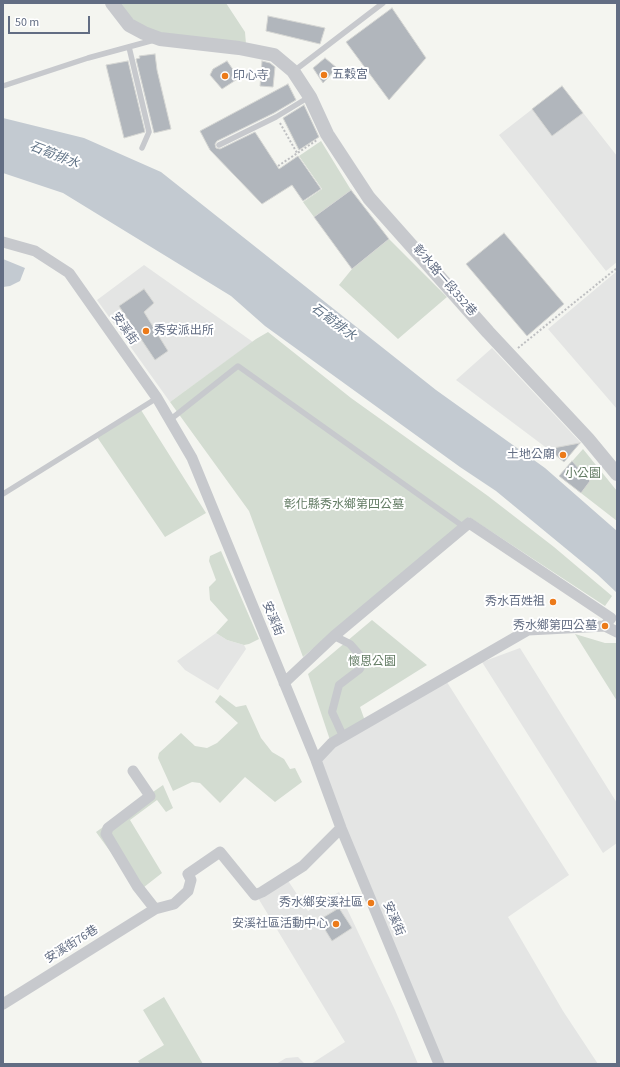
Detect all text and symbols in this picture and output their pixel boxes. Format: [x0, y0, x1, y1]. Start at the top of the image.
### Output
scale bar [10, 8, 92, 34]
text: 50 m [15, 14, 39, 31]
place label: 五穀宮 [332, 68, 368, 82]
place label: 印心寺 [233, 69, 269, 83]
marker: 五穀宮 [319, 70, 329, 80]
marker: 印心寺 [220, 71, 230, 81]
water label: 石筍排水 [27, 139, 81, 173]
street label: 彰水路一段352巷 [409, 242, 479, 320]
water label: 石筍排水 [308, 301, 358, 345]
street label: 安溪街 [108, 310, 140, 348]
place label: 秀安派出所 [154, 324, 214, 338]
marker: 秀安派出所 [141, 326, 151, 336]
place label: 土地公廟 [507, 448, 555, 462]
marker: 土地公廟 [558, 450, 568, 460]
park label: 小公園 [565, 467, 601, 481]
park label: 彰化縣秀水鄉第四公墓 [284, 498, 404, 512]
place label: 秀水百姓祖 [485, 595, 545, 609]
marker: 秀水百姓祖 [548, 597, 558, 607]
street label: 安溪街 [259, 600, 285, 638]
place label: 秀水鄉第四公墓 [513, 619, 597, 633]
marker: 秀水鄉第四公墓 [600, 621, 610, 631]
park label: 懷恩公園 [348, 655, 396, 669]
place label: 秀水鄉安溪社區 [279, 896, 363, 910]
marker: 秀水鄉安溪社區 [366, 898, 376, 908]
street label: 安溪街 [379, 900, 407, 938]
place label: 安溪社區活動中心 [232, 917, 328, 931]
marker: 安溪社區活動中心 [331, 919, 341, 929]
street label: 安溪街76巷 [43, 923, 101, 967]

